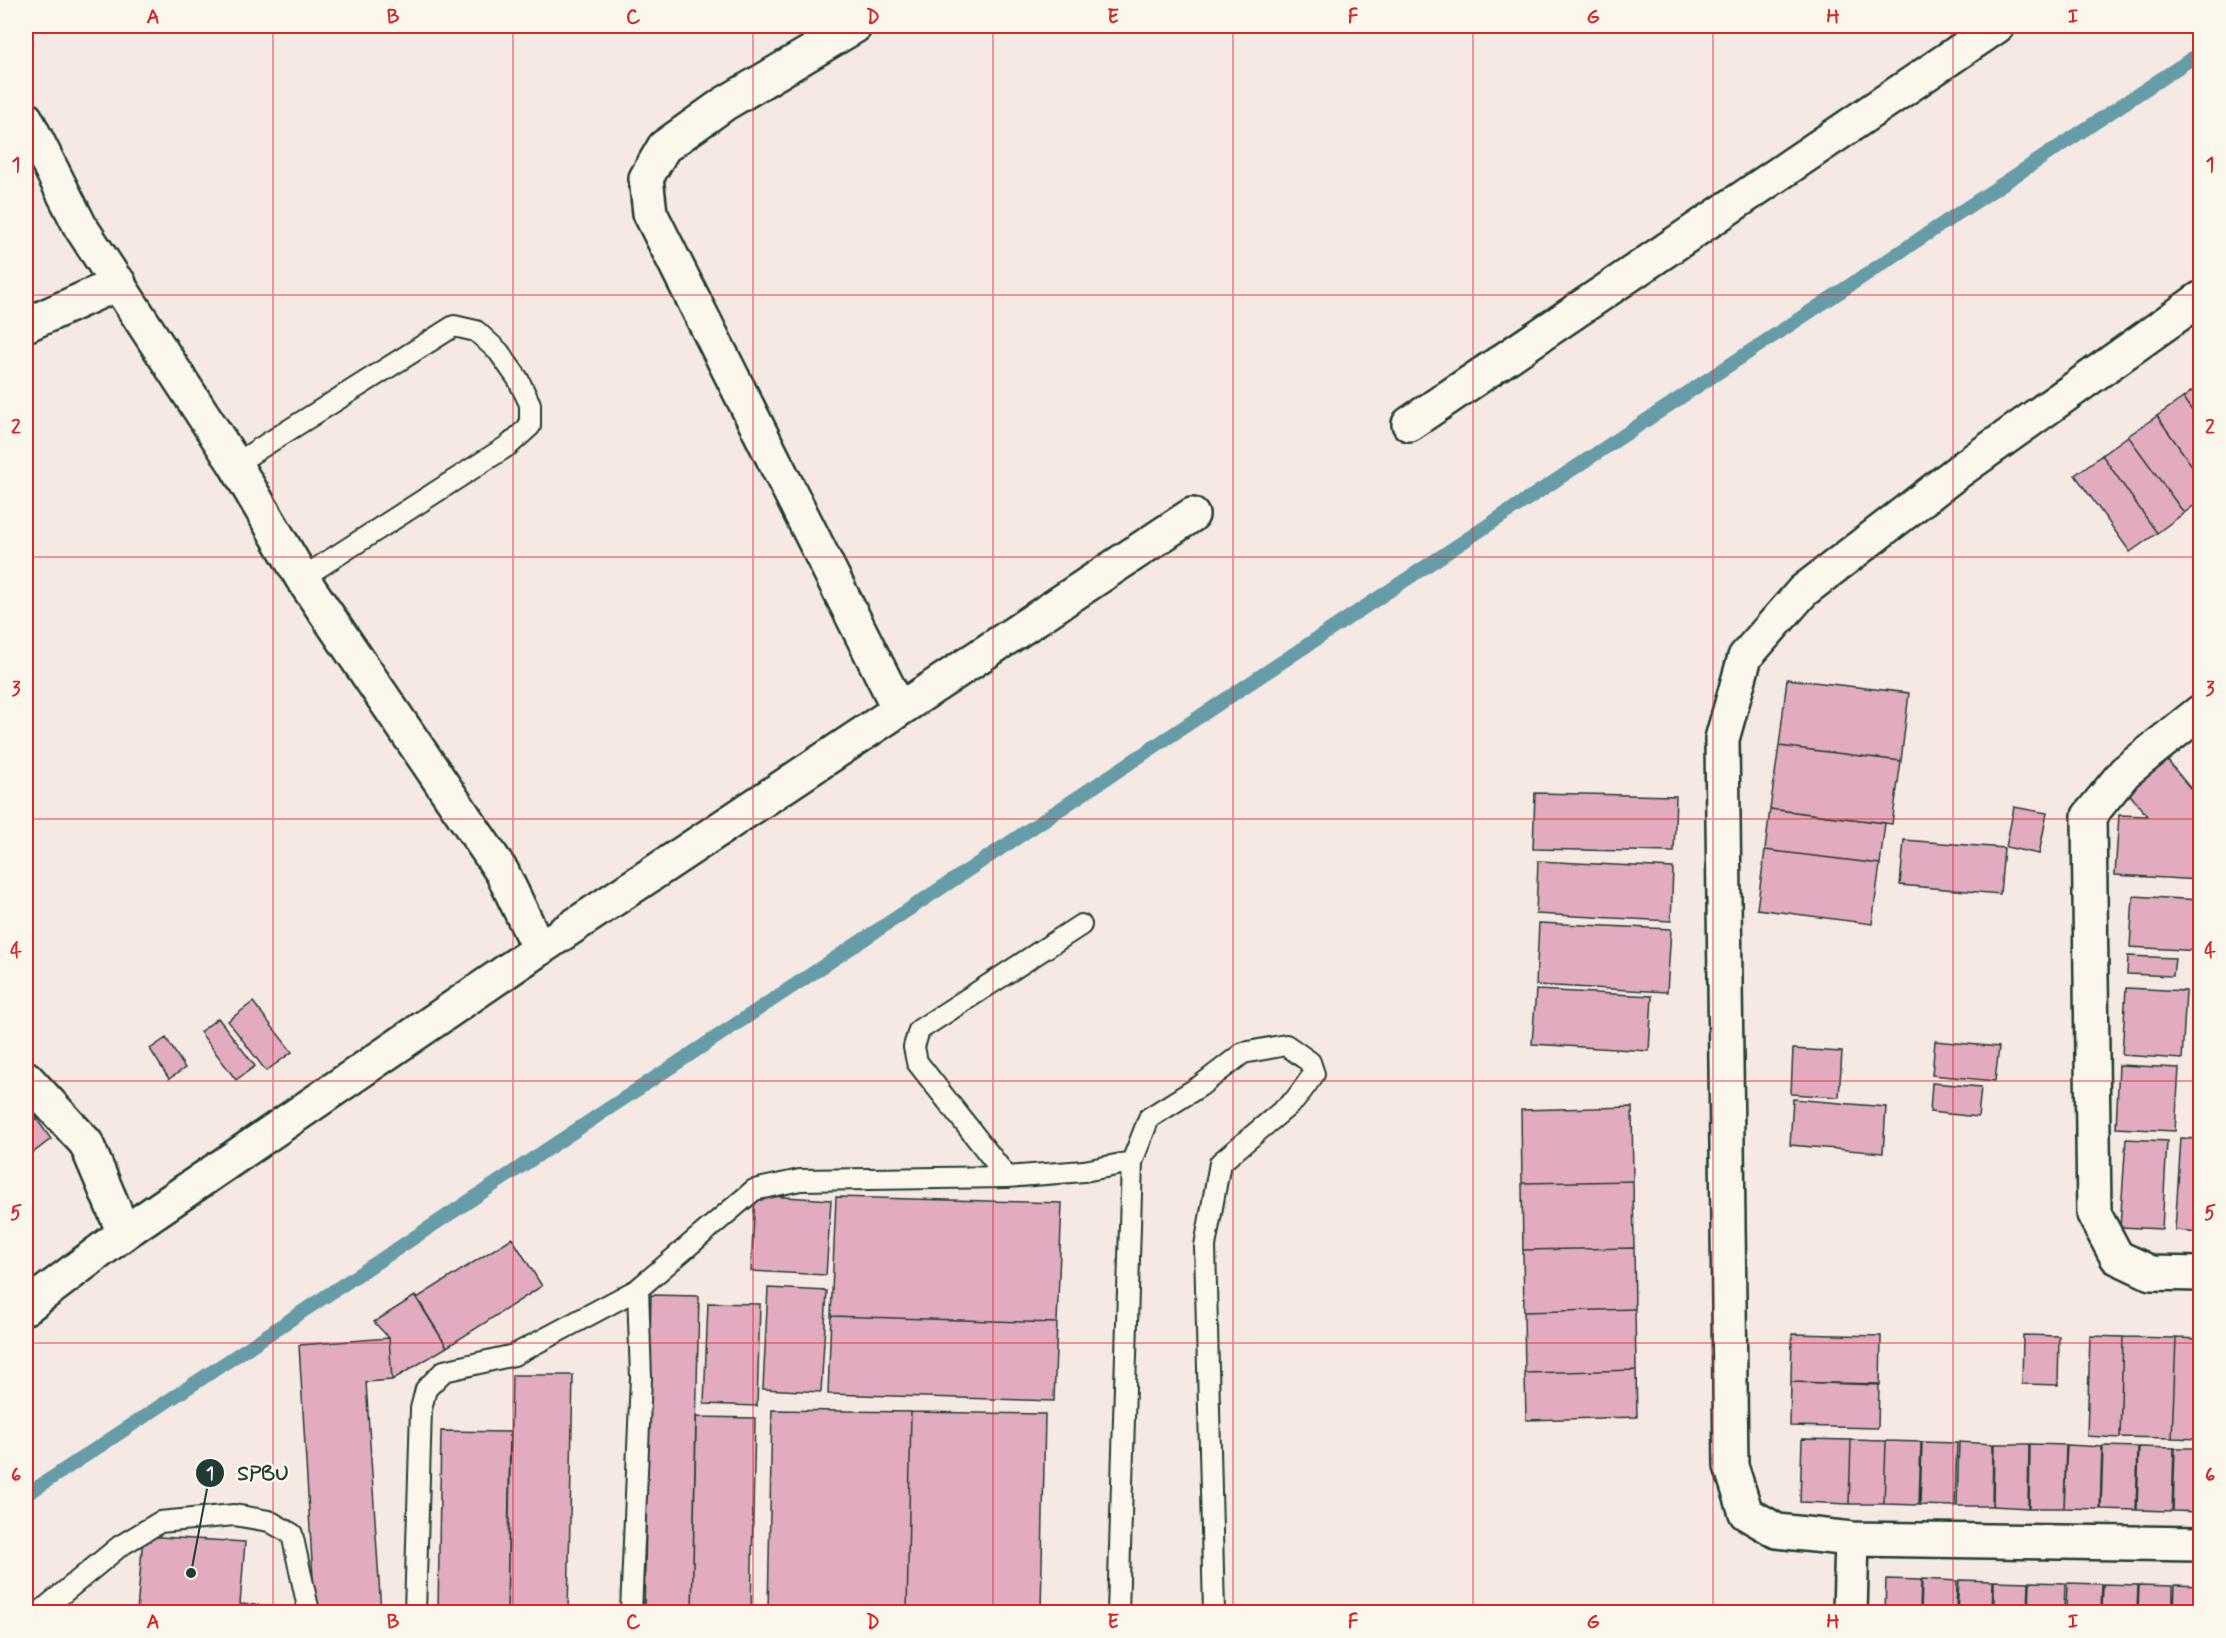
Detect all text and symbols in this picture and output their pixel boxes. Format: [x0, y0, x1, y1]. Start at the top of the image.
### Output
text: A [146, 4, 160, 31]
text: B [387, 4, 400, 31]
text: C [626, 4, 641, 31]
text: D [866, 4, 880, 31]
text: E [1107, 4, 1119, 31]
text: F [1348, 4, 1359, 31]
text: G [1586, 4, 1600, 31]
text: H [1826, 4, 1840, 31]
text: I [2068, 4, 2078, 31]
text: 1 [12, 152, 20, 179]
text: 1 [2206, 152, 2214, 179]
text: 2 [11, 414, 21, 441]
text: 2 [2205, 414, 2215, 441]
text: 3 [11, 676, 21, 703]
text: 3 [2205, 676, 2215, 703]
text: 4 [10, 938, 22, 965]
text: 4 [2204, 938, 2216, 965]
text: 5 [10, 1200, 22, 1227]
text: 5 [2204, 1200, 2216, 1227]
callout: SPBU [195, 1453, 301, 1492]
text: SPBU [237, 1460, 289, 1488]
text: 6 [11, 1462, 21, 1489]
text: 1 [206, 1462, 214, 1486]
text: 6 [2205, 1462, 2215, 1489]
text: A [146, 1609, 160, 1636]
text: B [387, 1609, 400, 1636]
text: C [626, 1609, 641, 1636]
text: D [866, 1609, 880, 1636]
text: E [1107, 1609, 1119, 1636]
text: F [1348, 1609, 1359, 1636]
text: G [1586, 1609, 1600, 1636]
text: H [1826, 1609, 1840, 1636]
text: I [2068, 1609, 2078, 1636]

